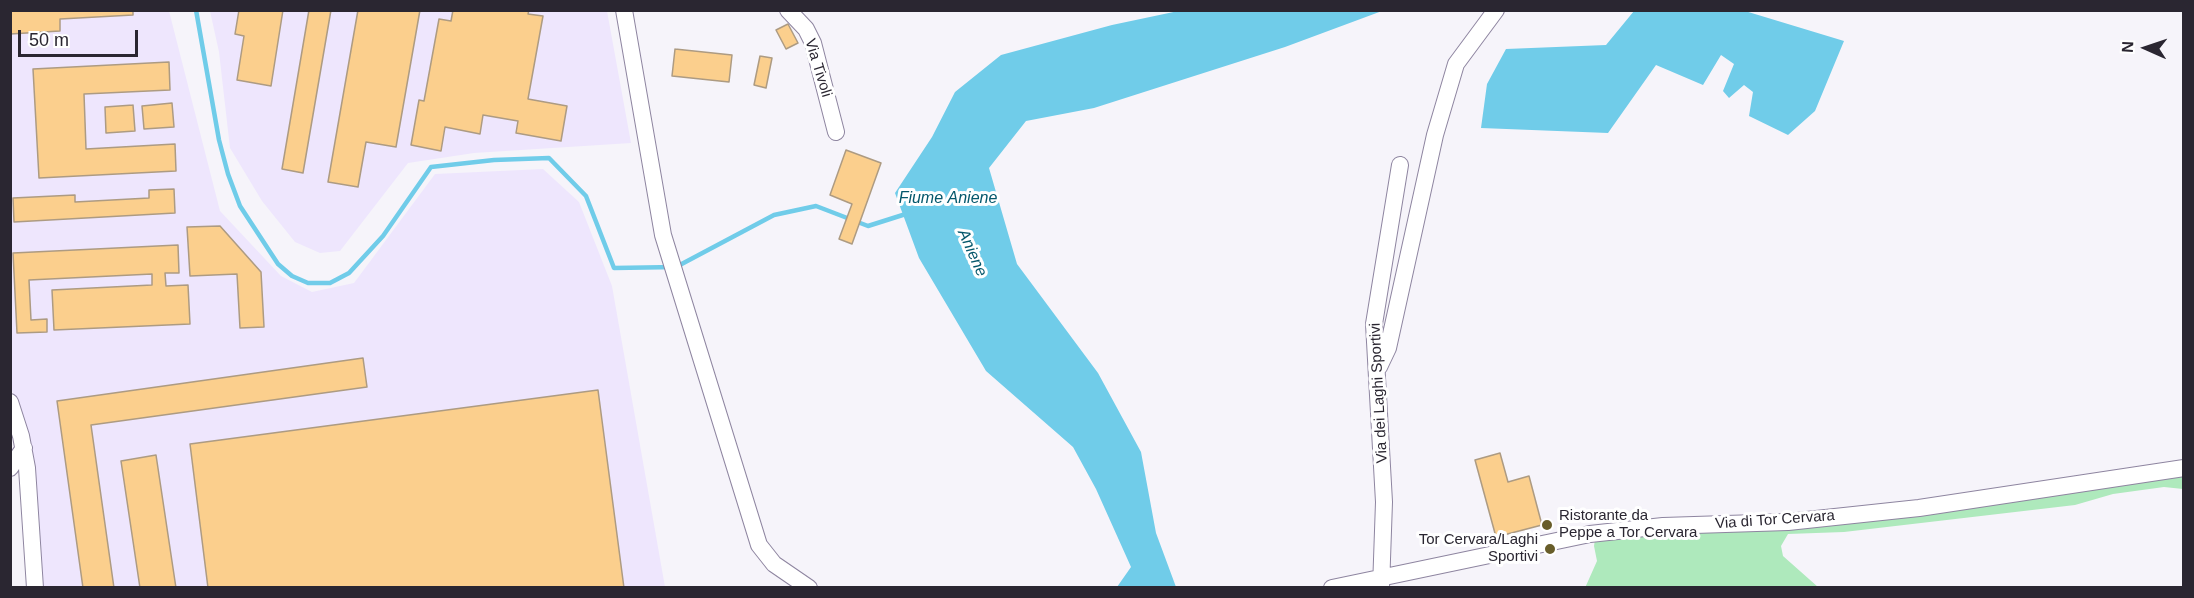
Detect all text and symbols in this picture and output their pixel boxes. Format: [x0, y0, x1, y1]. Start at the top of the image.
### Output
scale bar [21, 18, 141, 56]
north arrow [2116, 18, 2176, 78]
text: 50 m [29, 30, 69, 50]
street label: Via Tivoli [801, 37, 835, 99]
text: N [2119, 41, 2136, 53]
water label: Fiume Aniene [899, 189, 997, 209]
water label: Aniene [953, 226, 991, 280]
street label: Via dei Laghi Sportivi [1366, 322, 1392, 464]
place label: Ristorante da Peppe a Tor Cervara [1559, 507, 1697, 542]
street label: Via di Tor Cervara [1715, 507, 1835, 533]
marker: Ristorante da Peppe a Tor Cervara [1540, 518, 1554, 532]
place label: Tor Cervara/Laghi Sportivi [1419, 531, 1538, 566]
marker: Tor Cervara/Laghi Sportivi [1543, 542, 1557, 556]

